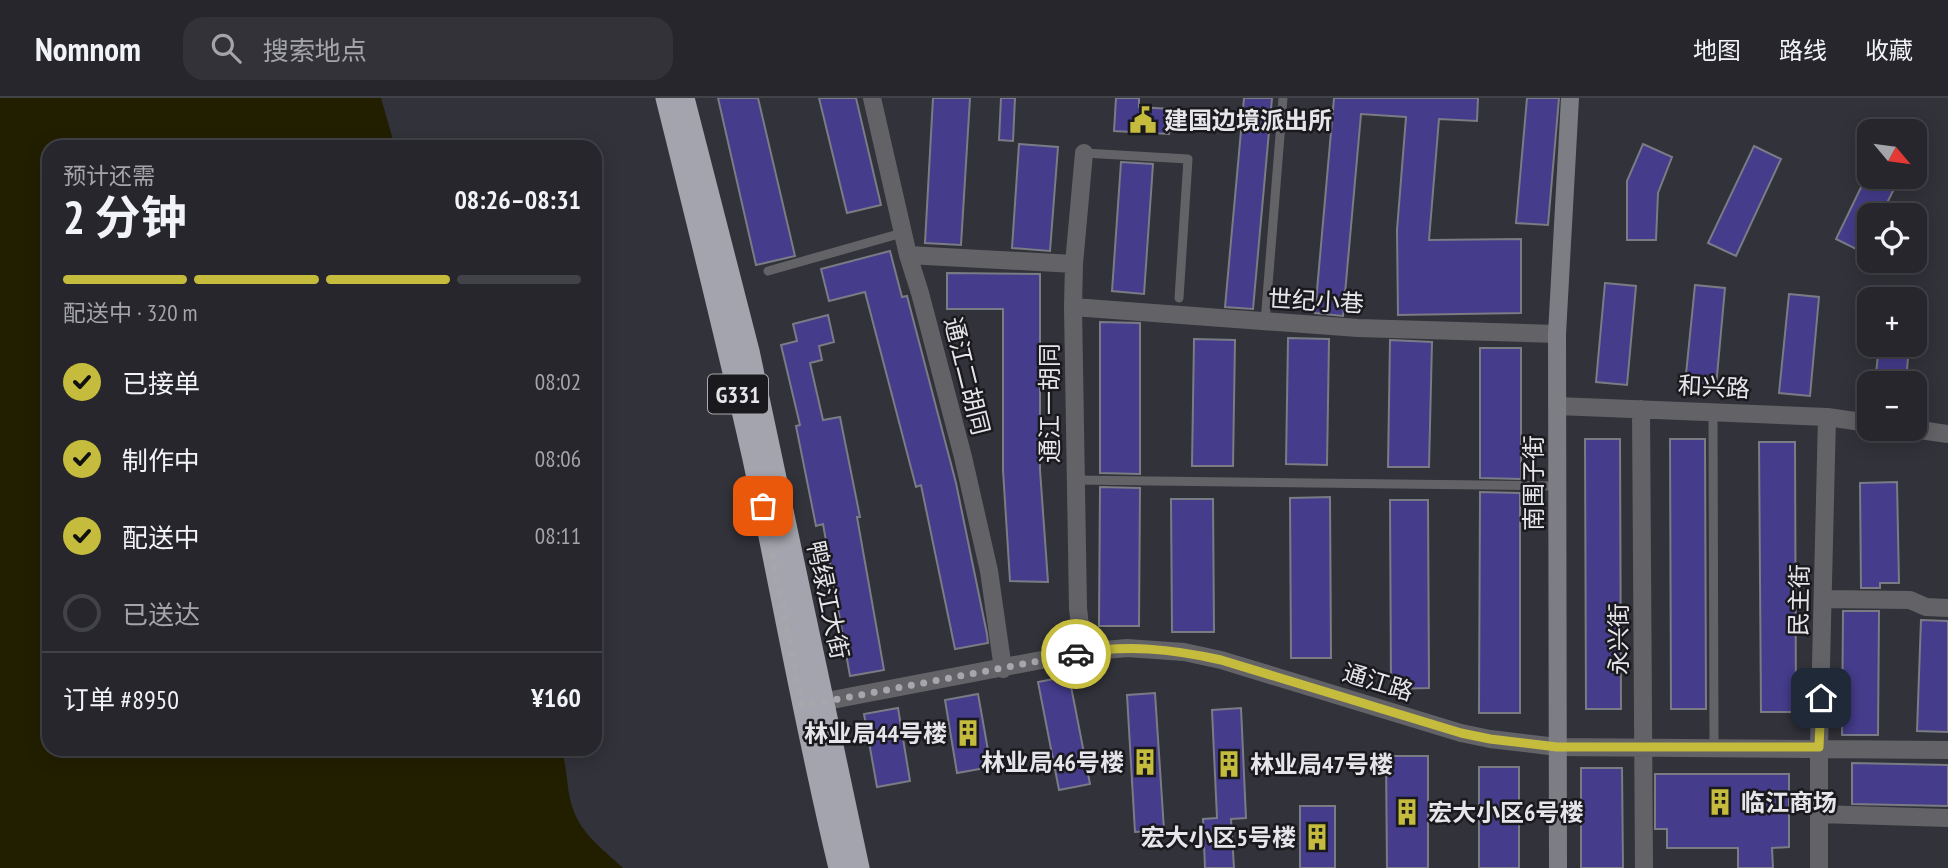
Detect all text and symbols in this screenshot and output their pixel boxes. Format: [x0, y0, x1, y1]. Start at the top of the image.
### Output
search box [183, 17, 673, 80]
text: Nomnom [35, 27, 141, 70]
icon: search [207, 29, 245, 67]
text: 搜索地点 [263, 34, 367, 67]
text: 地图 [1693, 35, 1741, 66]
text: 路线 [1779, 35, 1827, 66]
text: 收藏 [1865, 35, 1913, 66]
public building icon: 建国边境派出所 [1128, 105, 1158, 135]
place label: 建国边境派出所 [1164, 105, 1332, 136]
north arrow [1857, 119, 1927, 189]
map controls [1857, 119, 1927, 441]
text: 预计还需 [63, 161, 155, 190]
text: 08:26–08:31 [454, 183, 581, 216]
text: 2 分钟 [63, 187, 186, 247]
button: locate [1857, 203, 1927, 273]
street label: 世纪小巷 [1267, 283, 1365, 319]
button: + [1857, 287, 1927, 357]
text: 配送中 · 320 m [63, 298, 198, 327]
street label: 通江二胡同 [937, 314, 997, 438]
street label: 通江一胡同 [1034, 343, 1065, 463]
icon: check [63, 363, 101, 401]
text: 已接单 [122, 367, 200, 400]
text: 08:02 [535, 367, 581, 396]
street label: 和兴路 [1677, 370, 1751, 404]
button: − [1857, 371, 1927, 441]
road number: G331 [708, 374, 768, 414]
street label: 南围子街 [1518, 435, 1549, 531]
icon: check [63, 440, 101, 478]
text: 制作中 [122, 444, 200, 477]
text: 08:06 [535, 444, 581, 473]
pin [733, 476, 793, 536]
icon: bag [744, 487, 782, 525]
icon: check [63, 517, 101, 555]
text: 配送中 [122, 521, 200, 554]
text: 08:11 [535, 521, 581, 550]
street label: 鸭绿江大街 [800, 538, 856, 662]
street label: 民主街 [1783, 564, 1815, 636]
text: 已送达 [122, 598, 200, 631]
street label: 永兴街 [1603, 603, 1634, 675]
courier [1041, 619, 1111, 689]
icon: car [1057, 635, 1095, 673]
street label: 通江路 [1339, 657, 1417, 707]
pin [1791, 668, 1851, 728]
icon: home [1802, 679, 1840, 717]
text: ¥160 [531, 681, 581, 714]
text: 订单 #8950 [63, 683, 179, 716]
place label: 林业局44号楼 [804, 718, 947, 749]
building icon: 林业局44号楼 [953, 718, 983, 748]
place label: 林业局46号楼 [981, 747, 1124, 778]
building icon: 林业局46号楼 [1130, 747, 1160, 777]
building icon: 林业局47号楼 [1214, 749, 1244, 779]
place label: 林业局47号楼 [1250, 749, 1393, 780]
building icon: 临江商场 [1705, 787, 1735, 817]
place label: 临江商场 [1741, 787, 1837, 818]
building icon: 宏大小区6号楼 [1392, 797, 1422, 827]
place label: 宏大小区6号楼 [1428, 797, 1583, 828]
place label: 宏大小区5号楼 [1141, 822, 1296, 853]
building icon: 宏大小区5号楼 [1302, 822, 1332, 852]

